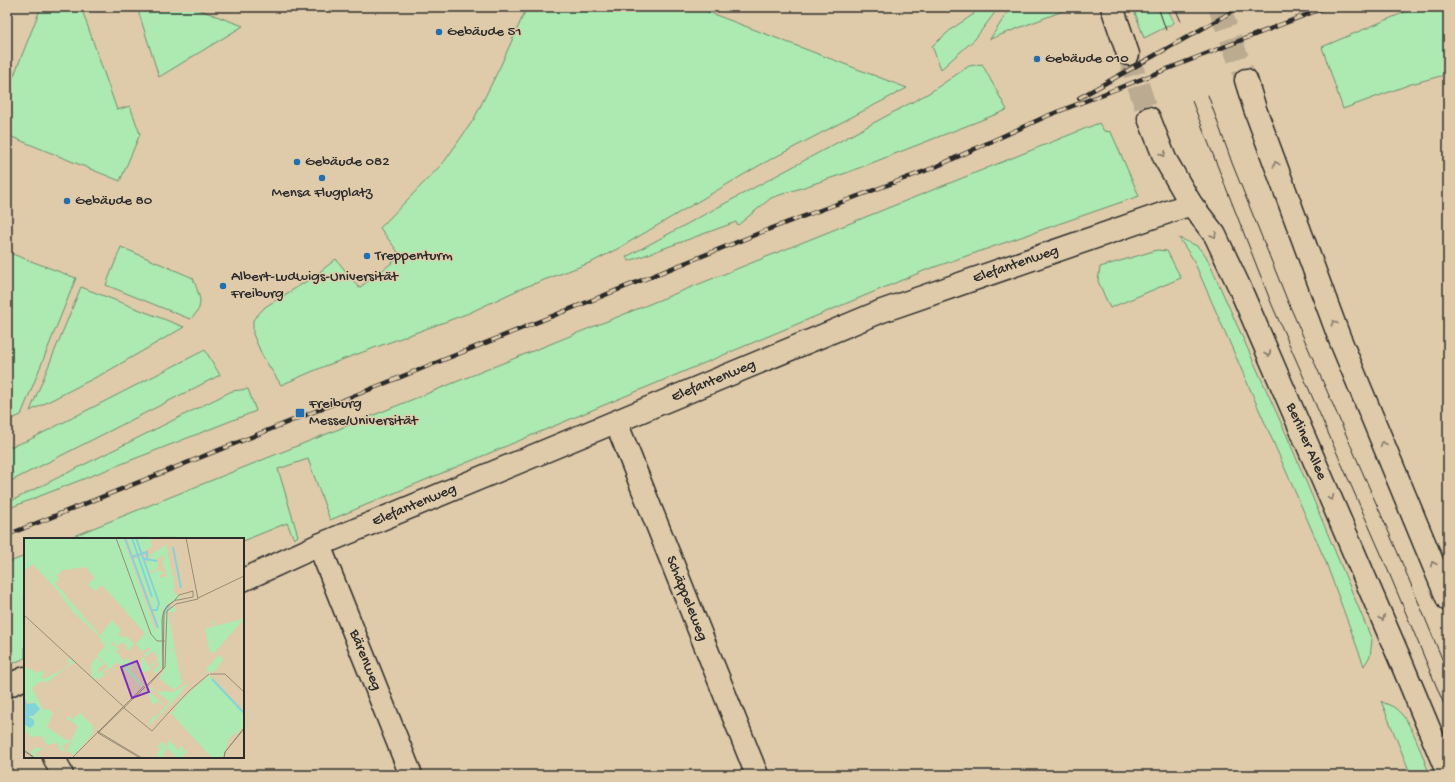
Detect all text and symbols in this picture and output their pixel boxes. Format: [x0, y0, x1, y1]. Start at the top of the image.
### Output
place label: Gebäude 51 [447, 23, 522, 41]
marker: Gebäude 51 [434, 27, 444, 37]
place label: Gebäude 010 [1045, 50, 1129, 68]
marker: Gebäude 010 [1032, 54, 1042, 64]
one-way arrow [1159, 150, 1167, 157]
place label: Gebäude 082 [305, 153, 390, 171]
marker: Gebäude 082 [292, 157, 302, 167]
one-way arrow [1272, 161, 1280, 168]
marker: Mensa Flugplatz [317, 173, 327, 183]
place label: Mensa Flugplatz [272, 184, 373, 202]
place label: Gebäude 80 [75, 192, 153, 210]
marker: Gebäude 80 [62, 196, 72, 206]
one-way arrow [1210, 231, 1217, 238]
street label: Elefantenweg [971, 242, 1061, 288]
place label: Treppenturm [374, 247, 453, 265]
marker: Treppenturm [362, 251, 372, 261]
place label: Albert-Ludwigs-Universität Freiburg [230, 268, 400, 303]
marker: Albert-Ludwigs-Universität Freiburg [218, 281, 228, 291]
one-way arrow [1331, 320, 1339, 327]
one-way arrow [1263, 350, 1271, 357]
street label: Elefantenweg [669, 356, 758, 406]
place label: Freiburg Messe/Universität [308, 395, 419, 430]
street label: Berliner Allee [1281, 399, 1331, 483]
marker: Freiburg Messe/Universität [294, 407, 306, 419]
one-way arrow [1379, 440, 1387, 447]
street label: Elefantenweg [370, 480, 459, 531]
one-way arrow [1326, 495, 1334, 502]
inset map [24, 538, 244, 758]
street label: Schäppeleweg [661, 553, 712, 644]
one-way arrow [1430, 560, 1438, 568]
one-way arrow [1378, 614, 1386, 621]
street label: Bärenweg [344, 626, 385, 693]

